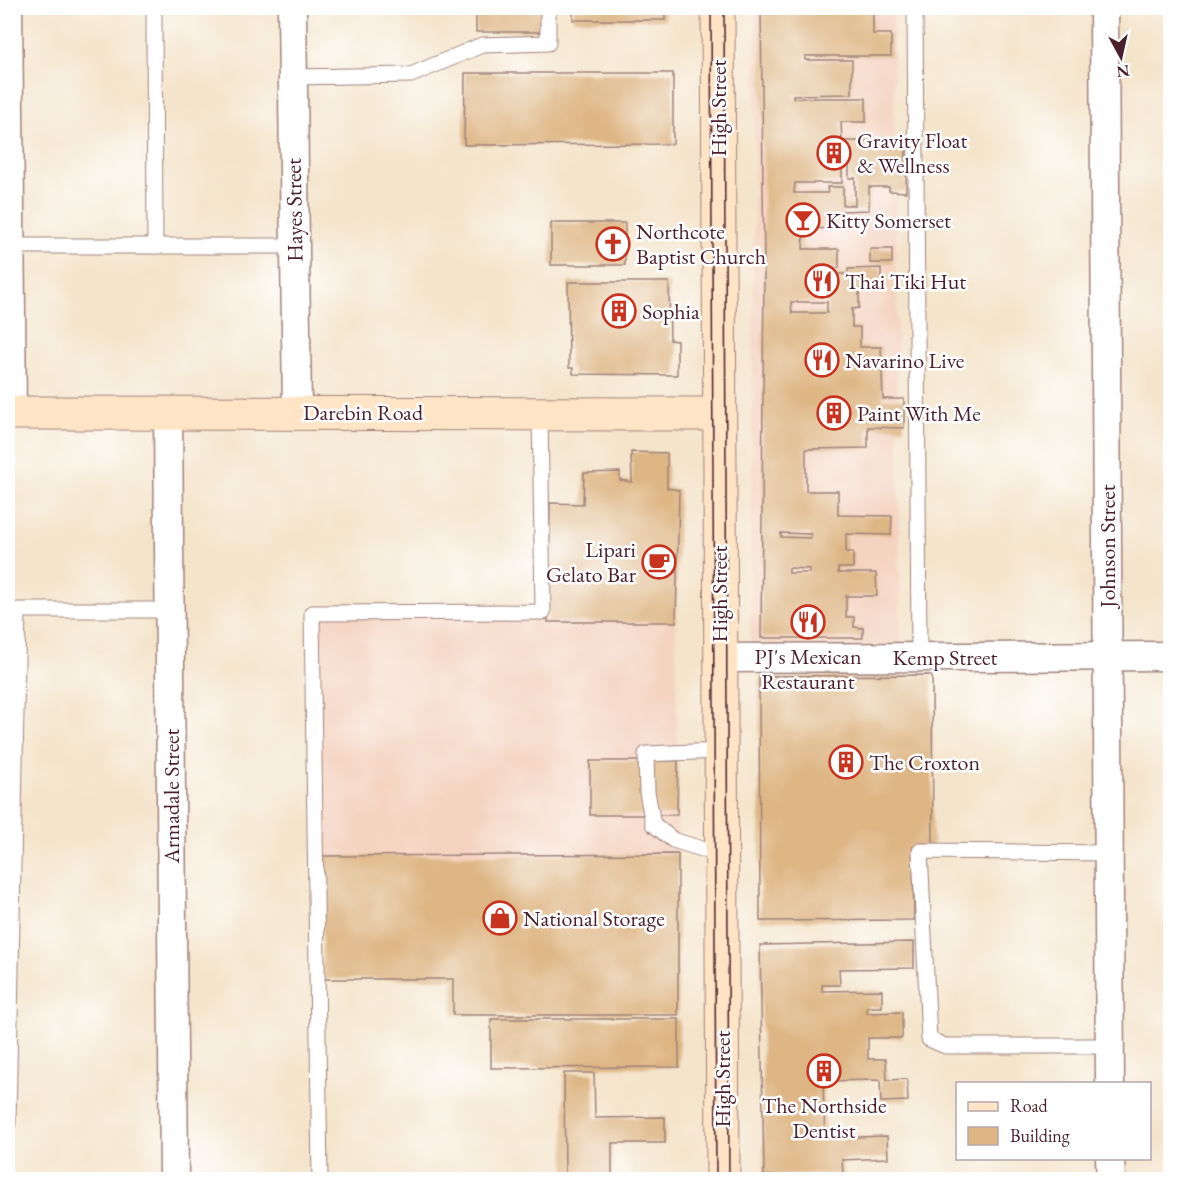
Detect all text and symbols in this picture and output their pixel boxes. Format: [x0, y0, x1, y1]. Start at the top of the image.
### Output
north arrow [1091, 27, 1151, 87]
street label: High Street [704, 59, 733, 156]
text: N [1115, 60, 1131, 83]
place label: Gravity Float & Wellness [857, 126, 967, 180]
building icon: Gravity Float & Wellness [816, 135, 852, 171]
street label: Hayes Street [279, 158, 309, 262]
bar icon: Kitty Somerset [785, 202, 821, 238]
place label: Kitty Somerset [826, 206, 951, 235]
place label: Northcote Baptist Church [636, 217, 766, 271]
church icon: Northcote Baptist Church [595, 226, 631, 262]
restaurant icon: Thai Tiki Hut [804, 263, 840, 299]
place label: Thai Tiki Hut [845, 267, 966, 296]
building icon: Sophia [601, 293, 637, 329]
place label: Sophia [642, 297, 700, 326]
restaurant icon: Navarino Live [804, 342, 840, 378]
place label: Navarino Live [845, 346, 965, 375]
building icon: Paint With Me [816, 395, 852, 431]
street label: Darebin Road [303, 398, 424, 427]
place label: Paint With Me [857, 399, 981, 428]
street label: Johnson Street [1093, 484, 1122, 610]
place label: Lipari Gelato Bar [546, 535, 637, 589]
cafe icon: Lipari Gelato Bar [641, 544, 677, 580]
street label: High Street [705, 545, 734, 642]
restaurant icon: PJ's Mexican Restaurant [790, 604, 826, 640]
place label: PJ's Mexican Restaurant [754, 642, 862, 696]
street label: Kemp Street [893, 643, 998, 672]
street label: Armadale Street [157, 728, 186, 864]
building icon: The Croxton [828, 744, 864, 780]
place label: The Croxton [869, 748, 980, 777]
shop icon: National Storage [482, 900, 518, 936]
place label: National Storage [523, 904, 665, 933]
street label: High Street [708, 1030, 737, 1127]
building icon: The Northside Dentist [806, 1053, 842, 1089]
legend [956, 1082, 1151, 1160]
place label: The Northside Dentist [761, 1091, 887, 1145]
text: Road [1010, 1094, 1049, 1117]
text: Building [1010, 1124, 1070, 1147]

